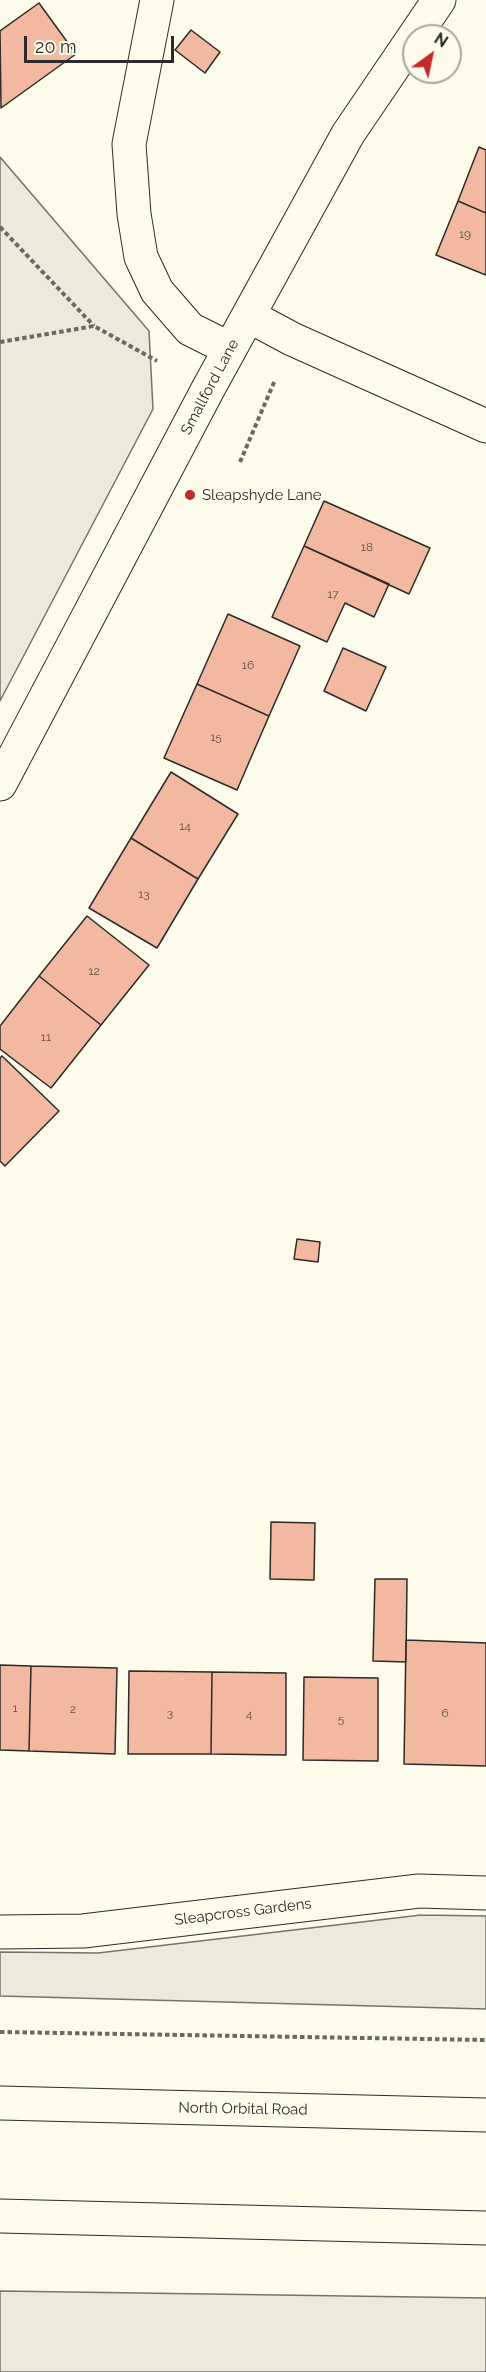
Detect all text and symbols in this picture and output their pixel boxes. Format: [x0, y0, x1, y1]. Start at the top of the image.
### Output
scale bar [27, 24, 177, 62]
north arrow [402, 24, 462, 84]
text: N [431, 29, 451, 51]
text: 20 m [35, 36, 77, 57]
house number: 19 [459, 227, 471, 241]
street label: Smallford Lane [177, 336, 243, 438]
place label: Sleapshyde Lane [202, 486, 322, 504]
marker: Sleapshyde Lane [183, 488, 197, 502]
house number: 18 [361, 540, 373, 554]
house number: 17 [327, 587, 339, 601]
house number: 16 [242, 658, 254, 672]
house number: 15 [210, 730, 222, 744]
house number: 14 [179, 819, 191, 833]
house number: 13 [138, 887, 150, 901]
house number: 12 [88, 964, 100, 978]
house number: 11 [41, 1030, 51, 1044]
house number: 1 [12, 1701, 18, 1715]
house number: 2 [70, 1702, 76, 1716]
house number: 3 [167, 1706, 173, 1720]
house number: 6 [441, 1706, 449, 1720]
house number: 4 [246, 1707, 252, 1721]
house number: 5 [338, 1712, 344, 1726]
street label: Sleapcross Gardens [173, 1895, 313, 1929]
street label: North Orbital Road [178, 2099, 308, 2119]

